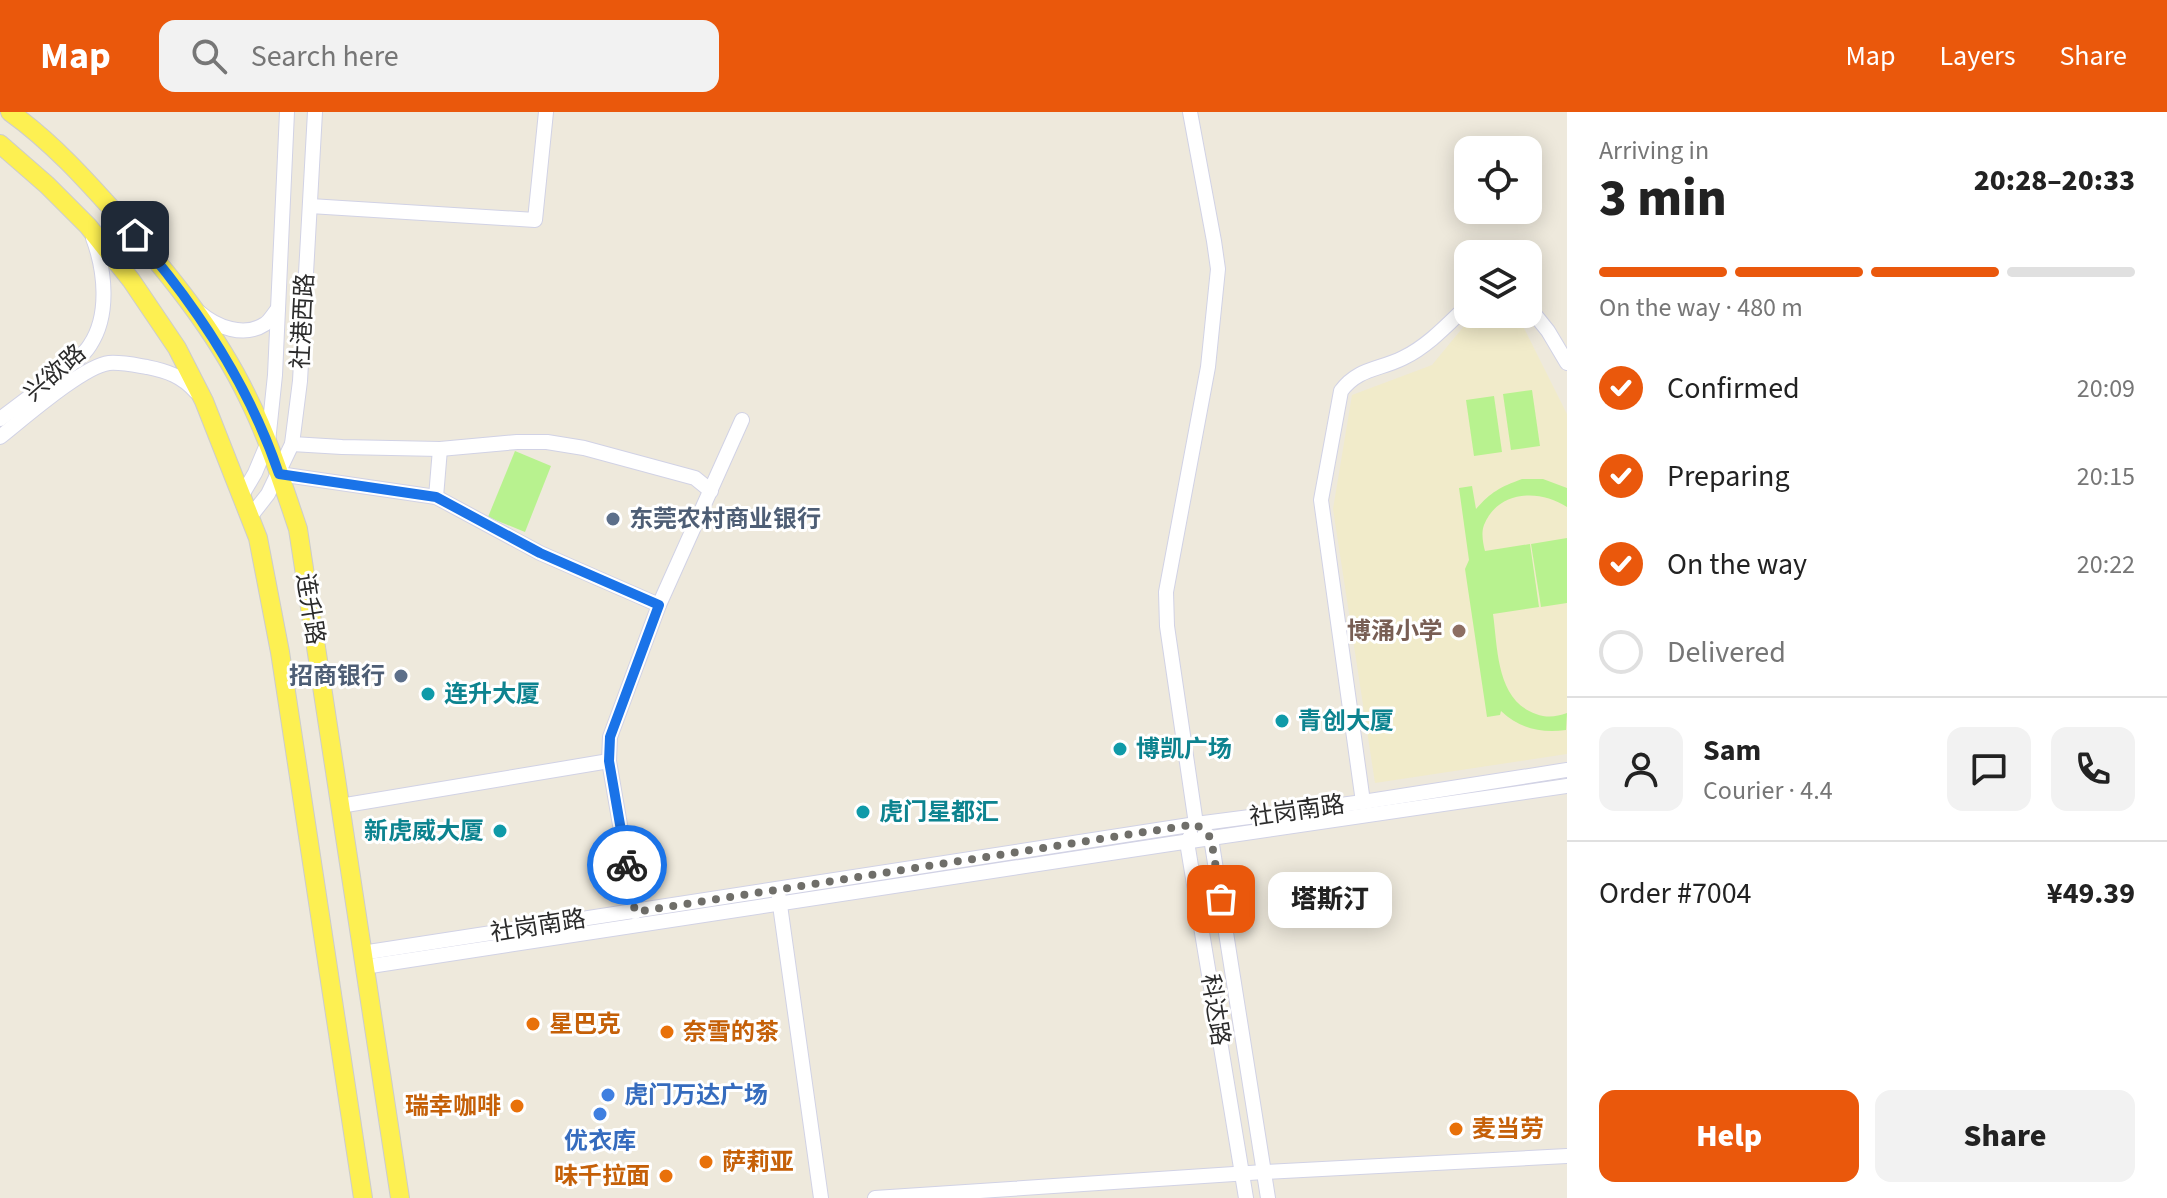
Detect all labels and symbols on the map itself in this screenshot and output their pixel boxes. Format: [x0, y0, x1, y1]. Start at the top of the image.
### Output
pin [101, 201, 169, 269]
street label: 社港西路 [283, 272, 323, 370]
street label: 兴欲路 [16, 336, 94, 410]
place label: 东莞农村商业银行 [629, 502, 821, 537]
marker: 东莞农村商业银行 [604, 510, 622, 528]
street label: 连升路 [287, 571, 333, 647]
place label: 博涌小学 [1347, 614, 1443, 649]
marker: 博涌小学 [1450, 622, 1468, 640]
place label: 招商银行 [289, 659, 385, 694]
marker: 招商银行 [392, 667, 410, 685]
place label: 连升大厦 [444, 677, 540, 712]
marker: 连升大厦 [419, 685, 437, 703]
place label: 青创大厦 [1298, 704, 1394, 739]
marker: 青创大厦 [1273, 712, 1291, 730]
place label: 博凯广场 [1136, 732, 1232, 767]
marker: 博凯广场 [1111, 740, 1129, 758]
street label: 社岗南路 [1247, 787, 1347, 835]
place label: 虎门星都汇 [879, 795, 999, 830]
marker: 虎门星都汇 [854, 803, 872, 821]
place label: 新虎威大厦 [364, 814, 484, 849]
marker: 新虎威大厦 [491, 822, 509, 840]
courier [587, 825, 667, 905]
pin [1187, 865, 1255, 933]
callout: 塔斯汀 [1269, 871, 1393, 927]
street label: 社岗南路 [488, 901, 588, 951]
street label: 科达路 [1192, 972, 1238, 1048]
place label: 星巴克 [549, 1007, 621, 1042]
marker: 星巴克 [524, 1015, 542, 1033]
place label: 奈雪的茶 [683, 1015, 779, 1050]
marker: 奈雪的茶 [658, 1023, 676, 1041]
place label: 虎门万达广场 [624, 1078, 768, 1113]
marker: 虎门万达广场 [599, 1086, 617, 1104]
place label: 瑞幸咖啡 [405, 1089, 501, 1124]
marker: 瑞幸咖啡 [508, 1097, 526, 1115]
marker: 优衣库 [591, 1105, 609, 1123]
place label: 麦当劳 [1472, 1112, 1544, 1147]
marker: 麦当劳 [1447, 1120, 1465, 1138]
place label: 优衣库 [564, 1124, 636, 1159]
place label: 萨莉亚 [722, 1145, 794, 1180]
marker: 萨莉亚 [697, 1153, 715, 1171]
place label: 味千拉面 [554, 1159, 650, 1194]
marker: 味千拉面 [657, 1167, 675, 1185]

